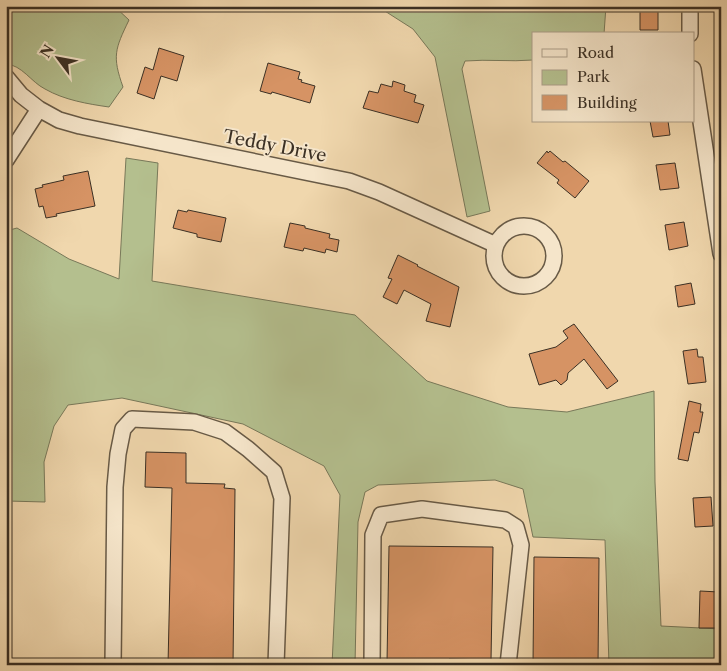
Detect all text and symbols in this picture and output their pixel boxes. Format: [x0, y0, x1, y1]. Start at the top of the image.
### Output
north arrow [32, 32, 82, 82]
legend [532, 32, 694, 122]
text: N [36, 41, 58, 61]
text: Road [577, 43, 614, 62]
text: Park [577, 67, 611, 86]
text: Building [577, 93, 637, 112]
street label: Teddy Drive [222, 125, 328, 167]

